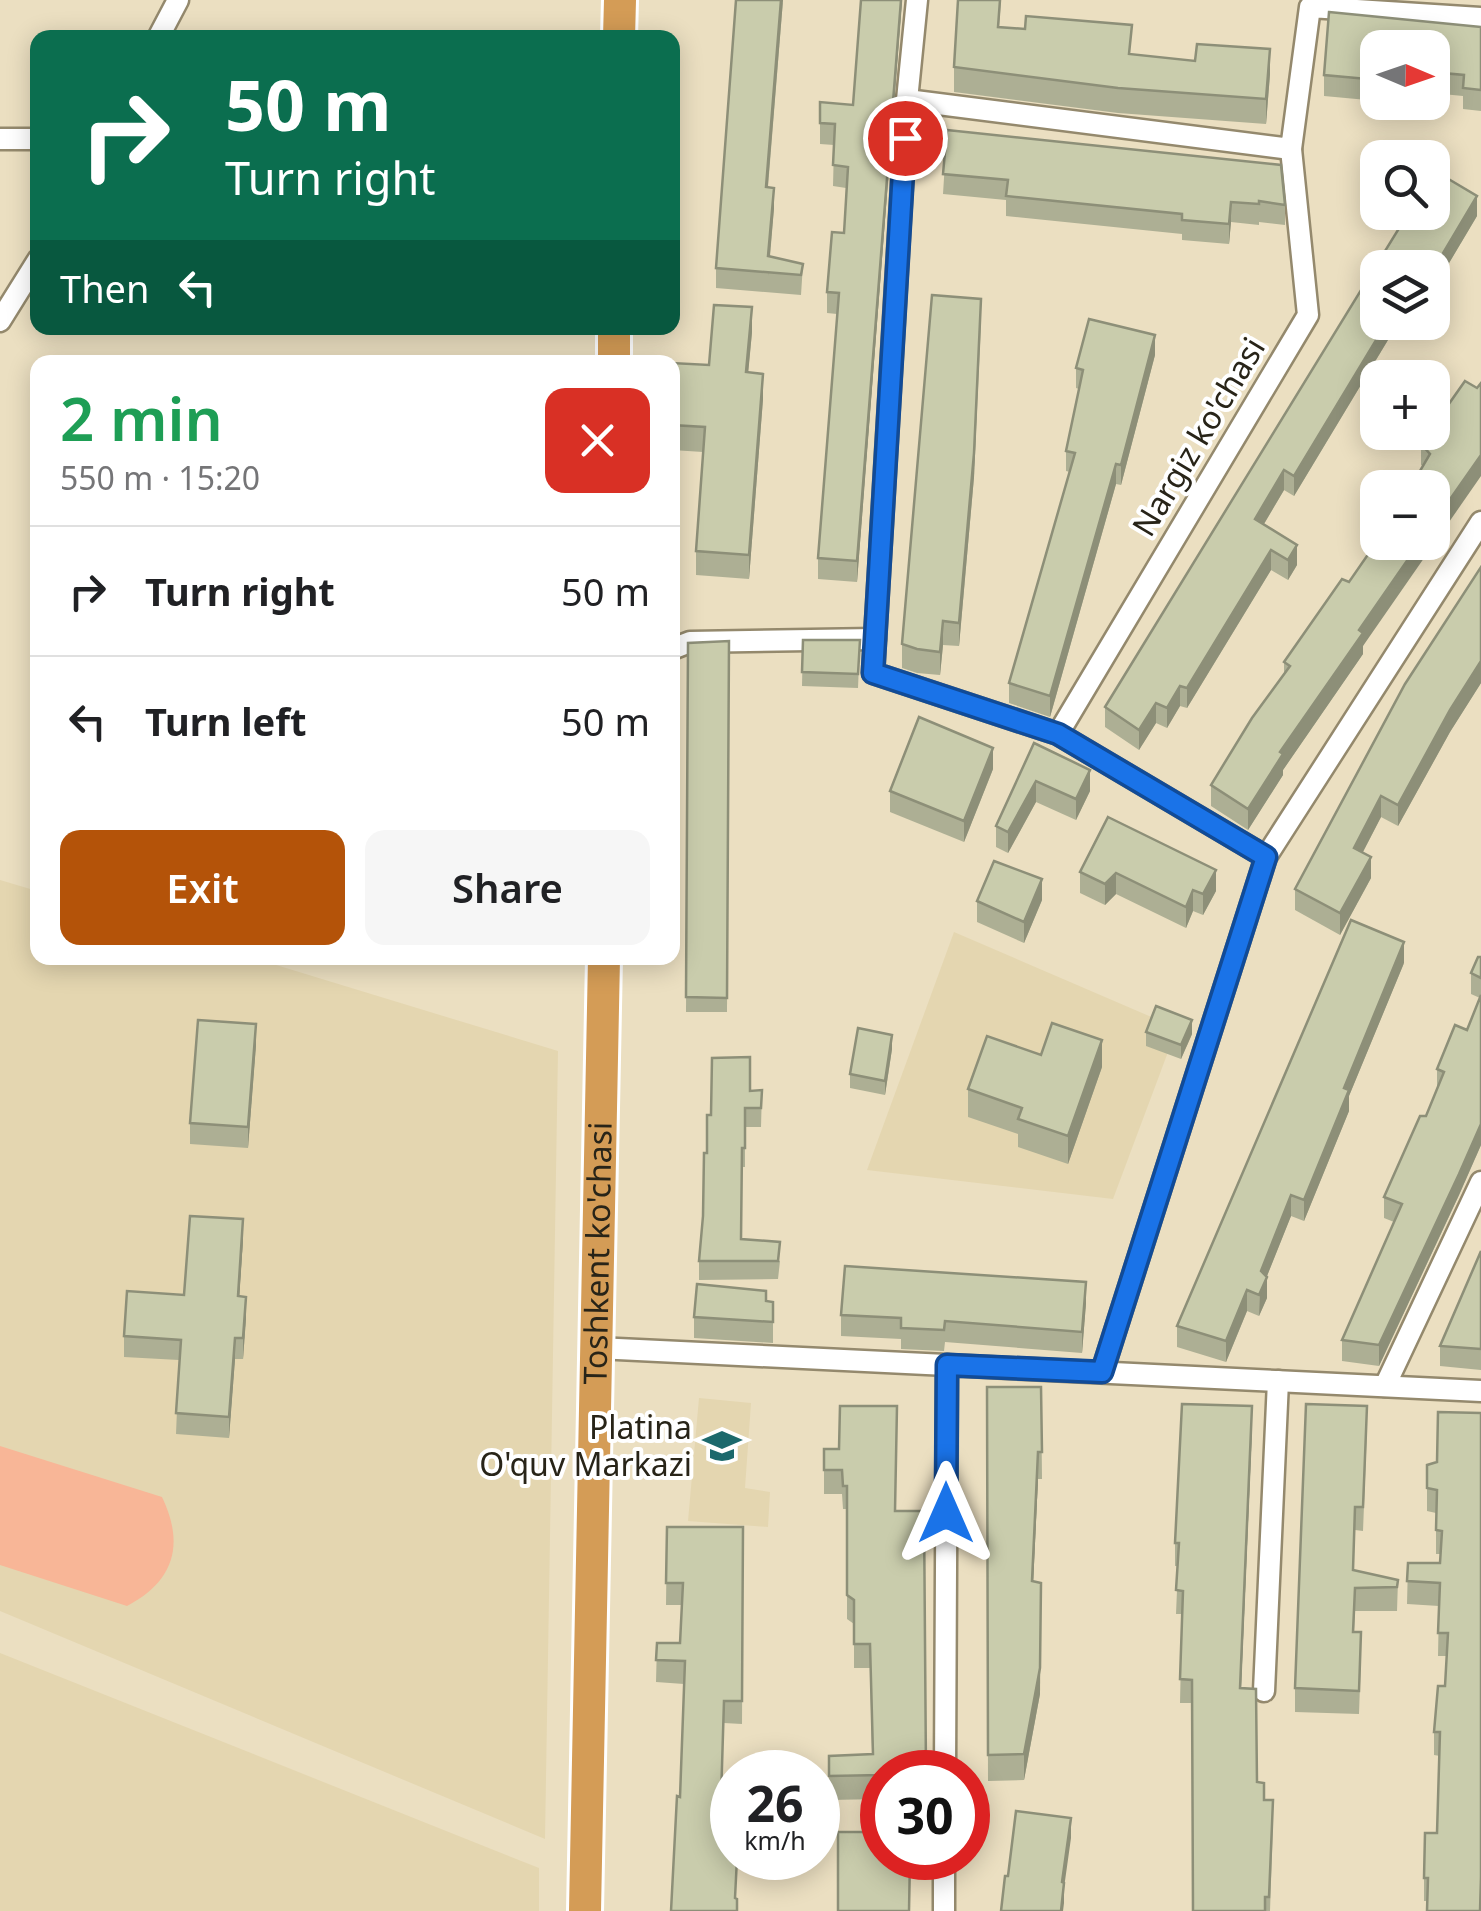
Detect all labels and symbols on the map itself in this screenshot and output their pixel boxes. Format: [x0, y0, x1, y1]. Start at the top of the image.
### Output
north arrow [1360, 30, 1450, 120]
pin [863, 96, 948, 181]
street label: Nargiz ko'chasi [1121, 329, 1274, 544]
street label: Toshkent ko'chasi [572, 1121, 621, 1385]
place label: Platina O'quv Markazi [479, 1405, 692, 1485]
school or university icon: Platina O'quv Markazi [701, 1425, 743, 1467]
position arrow [894, 1461, 998, 1565]
speed limit sign: 30 [860, 1750, 990, 1880]

